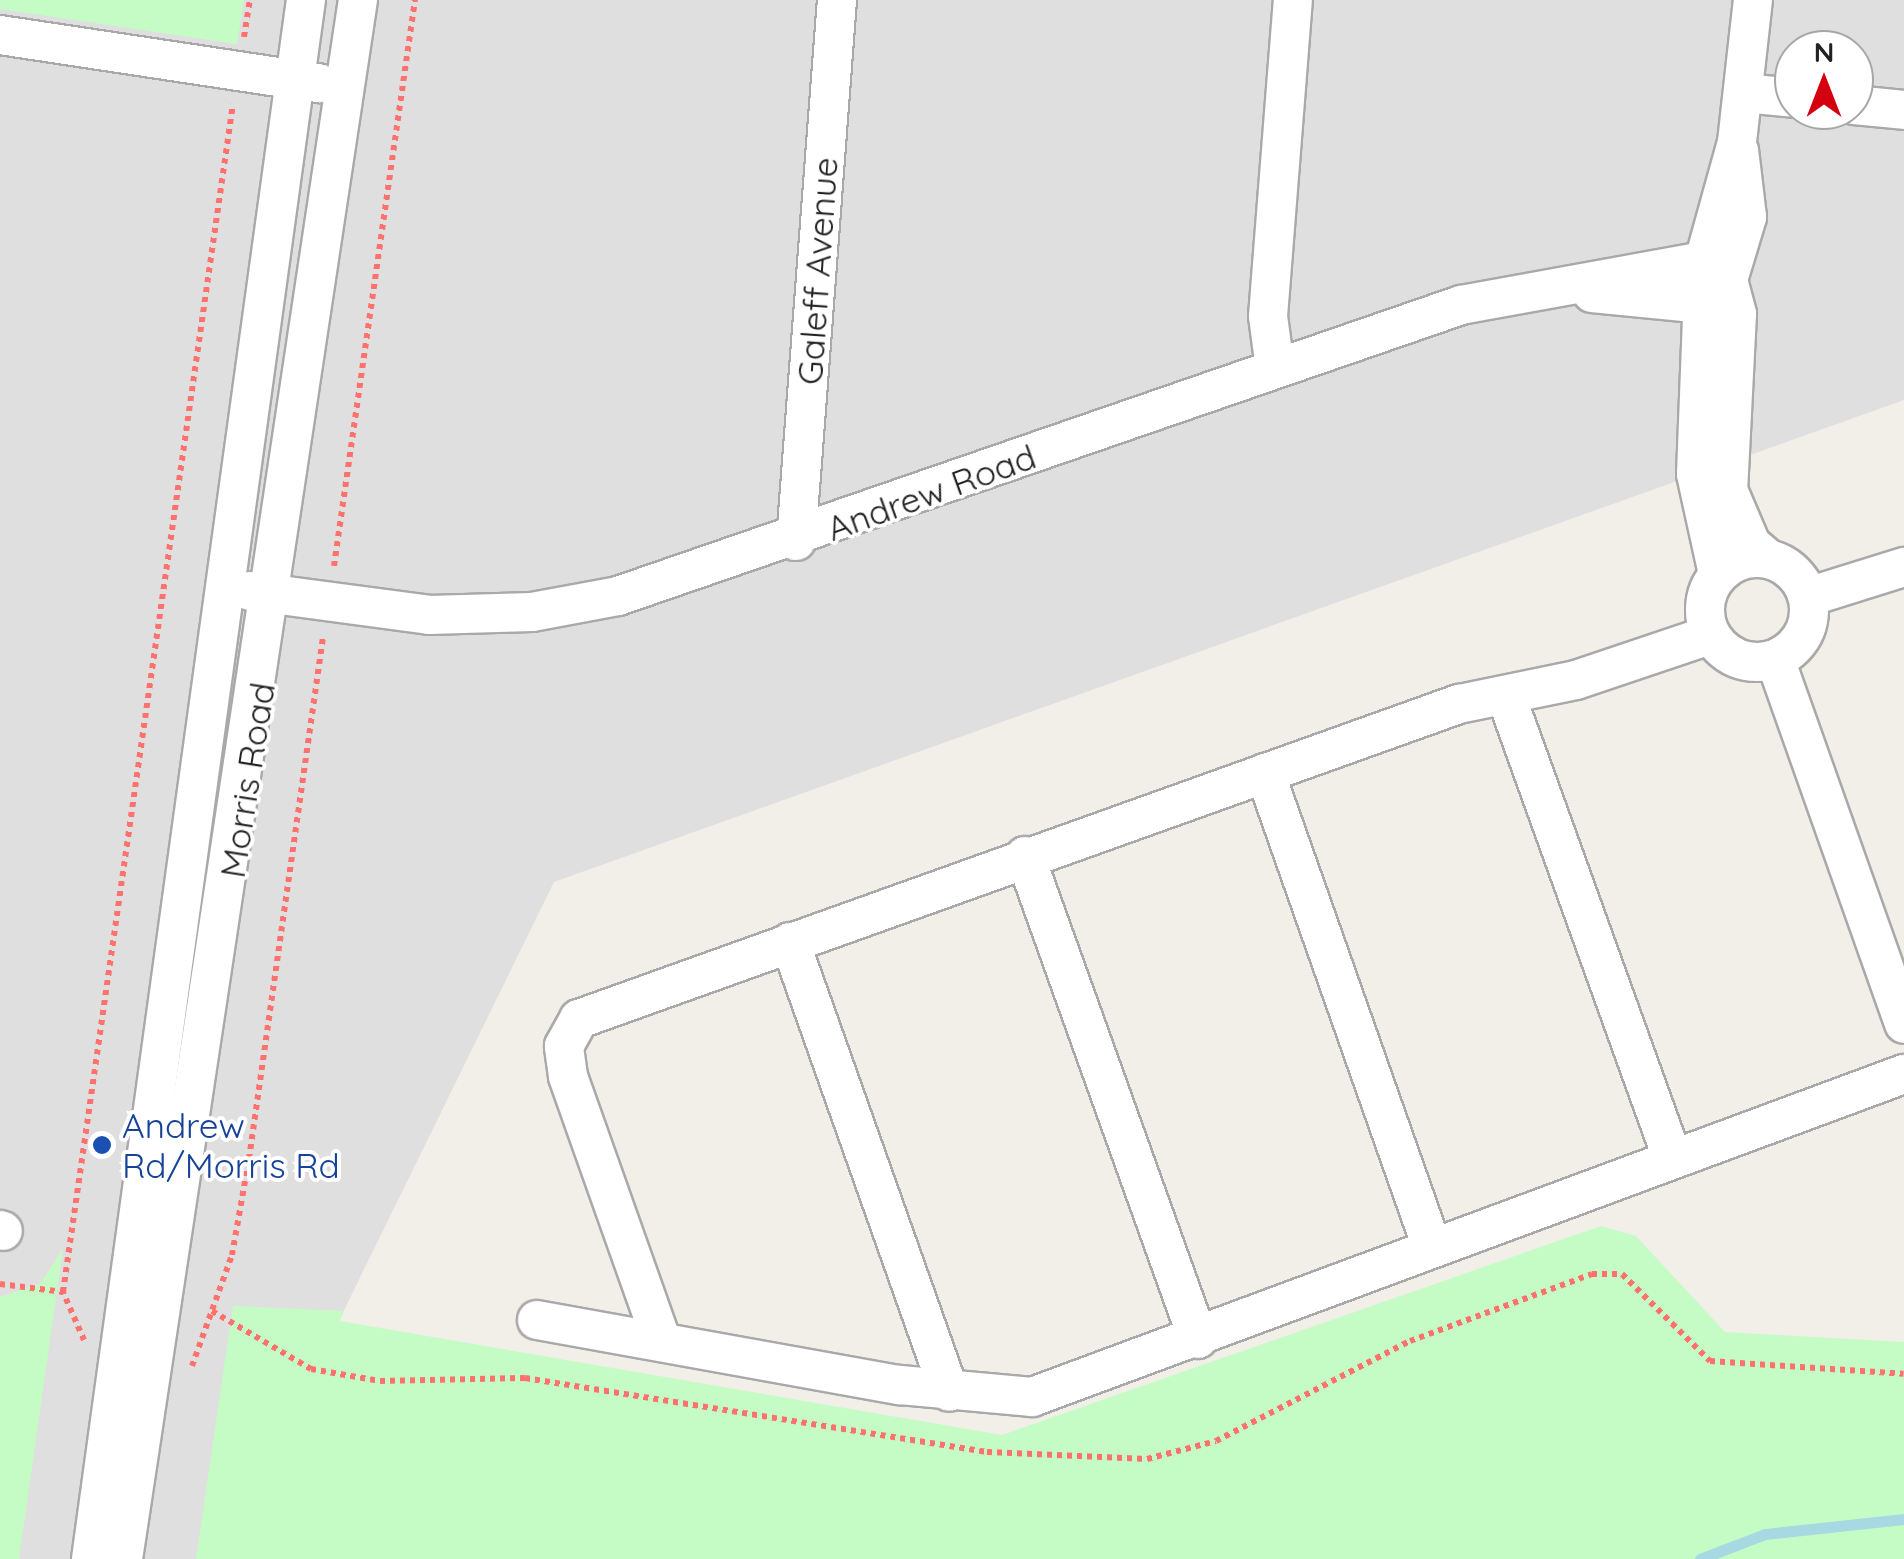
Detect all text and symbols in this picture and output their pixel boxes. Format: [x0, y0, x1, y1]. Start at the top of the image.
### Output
north arrow [1774, 30, 1874, 130]
text: N [1814, 34, 1834, 69]
street label: Galeff Avenue [788, 156, 846, 386]
street label: Andrew Road [821, 435, 1041, 549]
street label: Morris Road [211, 679, 283, 881]
place label: Andrew Rd/Morris Rd [122, 1104, 340, 1186]
marker: Andrew Rd/Morris Rd [91, 1134, 113, 1156]

